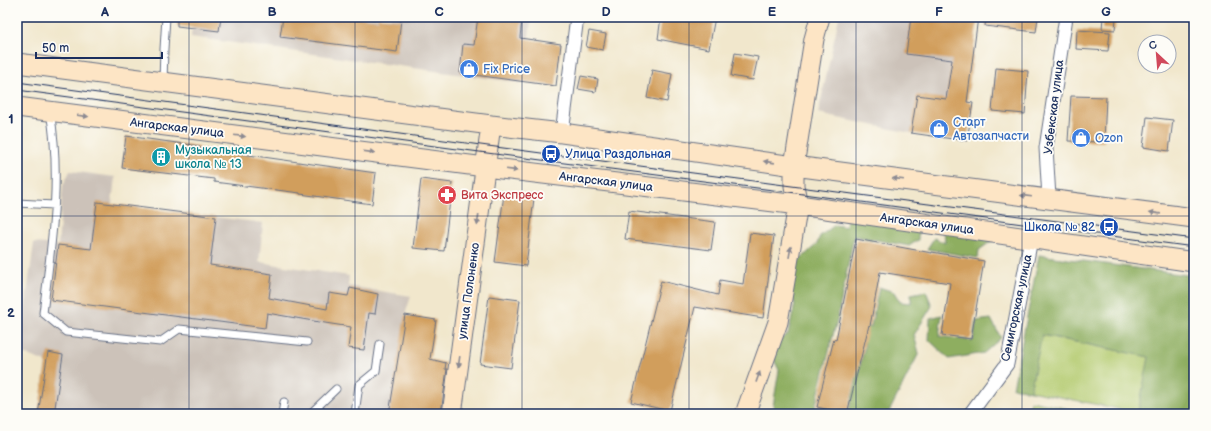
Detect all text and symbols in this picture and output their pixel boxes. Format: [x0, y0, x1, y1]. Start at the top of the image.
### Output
text: A [100, 4, 109, 20]
text: B [267, 4, 277, 20]
text: C [434, 4, 444, 20]
text: D [601, 4, 611, 20]
text: E [768, 4, 777, 20]
text: F [935, 4, 943, 20]
text: G [1101, 4, 1111, 20]
scale bar [36, 34, 162, 60]
north arrow [1137, 34, 1177, 74]
text: С [1147, 38, 1159, 53]
text: 50 m [42, 41, 69, 56]
shop icon: Fix Price [458, 58, 480, 80]
street label: Узбекская улица [1041, 59, 1067, 155]
place label: Fix Price [483, 62, 530, 77]
text: 1 [8, 111, 14, 127]
one-way arrow [77, 113, 89, 119]
street label: Ангарская улица [128, 115, 225, 141]
place label: Старт Автозапчасти [952, 115, 1029, 144]
shop icon: Старт Автозапчасти [928, 118, 950, 140]
shop icon: Ozon [1070, 127, 1092, 149]
place label: Ozon [1095, 131, 1123, 146]
one-way arrow [234, 133, 246, 139]
place label: Музыкальная школа № 13 [175, 143, 252, 172]
bus stop icon: Улица Раздольная [540, 143, 562, 165]
building icon: Музыкальная школа № 13 [150, 146, 172, 168]
place label: Улица Раздольная [565, 147, 671, 162]
one-way arrow [363, 149, 375, 155]
one-way arrow [763, 159, 775, 165]
one-way arrow [506, 167, 518, 174]
street label: Ангарская улица [557, 169, 654, 195]
one-way arrow [891, 176, 904, 182]
pharmacy icon: Вита Экспресс [436, 184, 458, 206]
place label: Вита Экспресс [461, 188, 543, 203]
one-way arrow [1020, 192, 1033, 199]
street label: Ангарская улица [878, 210, 975, 238]
one-way arrow [1149, 210, 1161, 216]
one-way arrow [475, 214, 481, 226]
bus stop icon: Школа № 82 [1098, 216, 1120, 238]
place label: Школа № 82 [1024, 220, 1095, 235]
street label: улица Полоненко [455, 242, 483, 340]
one-way arrow [787, 246, 793, 258]
street label: Семигорская улица [998, 253, 1036, 363]
text: 2 [7, 305, 15, 321]
one-way arrow [456, 356, 462, 368]
one-way arrow [755, 371, 761, 383]

